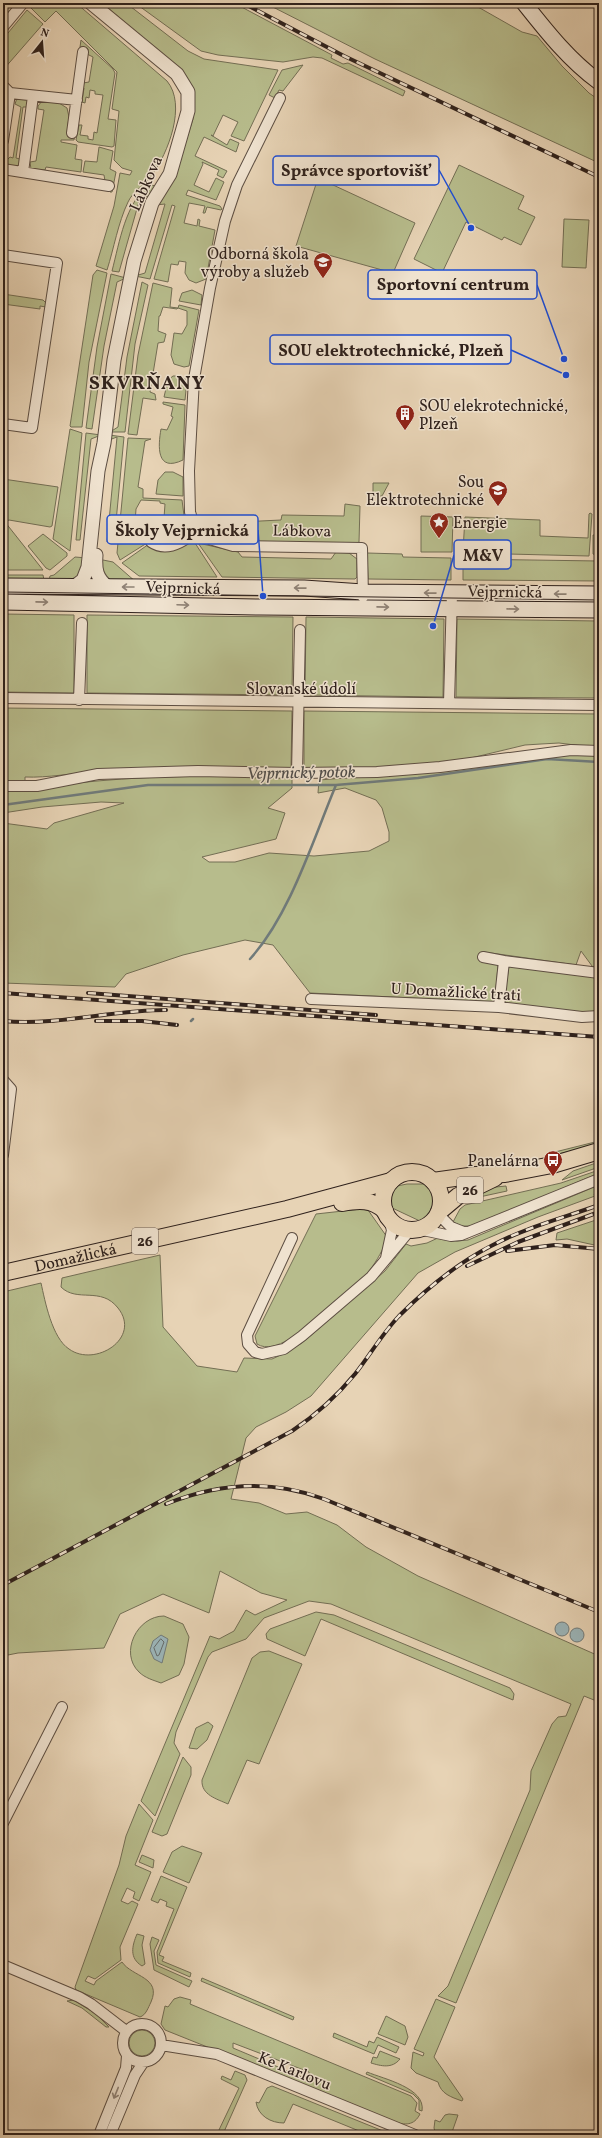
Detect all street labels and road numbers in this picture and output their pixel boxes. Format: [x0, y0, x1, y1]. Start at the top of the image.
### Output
street label: Lábkova [125, 152, 169, 215]
street label: Lábkova [272, 520, 332, 544]
street label: Vejprnická [145, 577, 221, 601]
street label: Vejprnická [467, 581, 543, 605]
street label: Slovanské údolí [246, 679, 356, 701]
street label: U Domažlické trati [390, 979, 522, 1007]
road number: 26 [457, 1177, 483, 1203]
road number: 26 [132, 1228, 158, 1254]
street label: Domažlická [32, 1239, 119, 1279]
street label: Ke Karlovu [254, 2047, 334, 2096]

